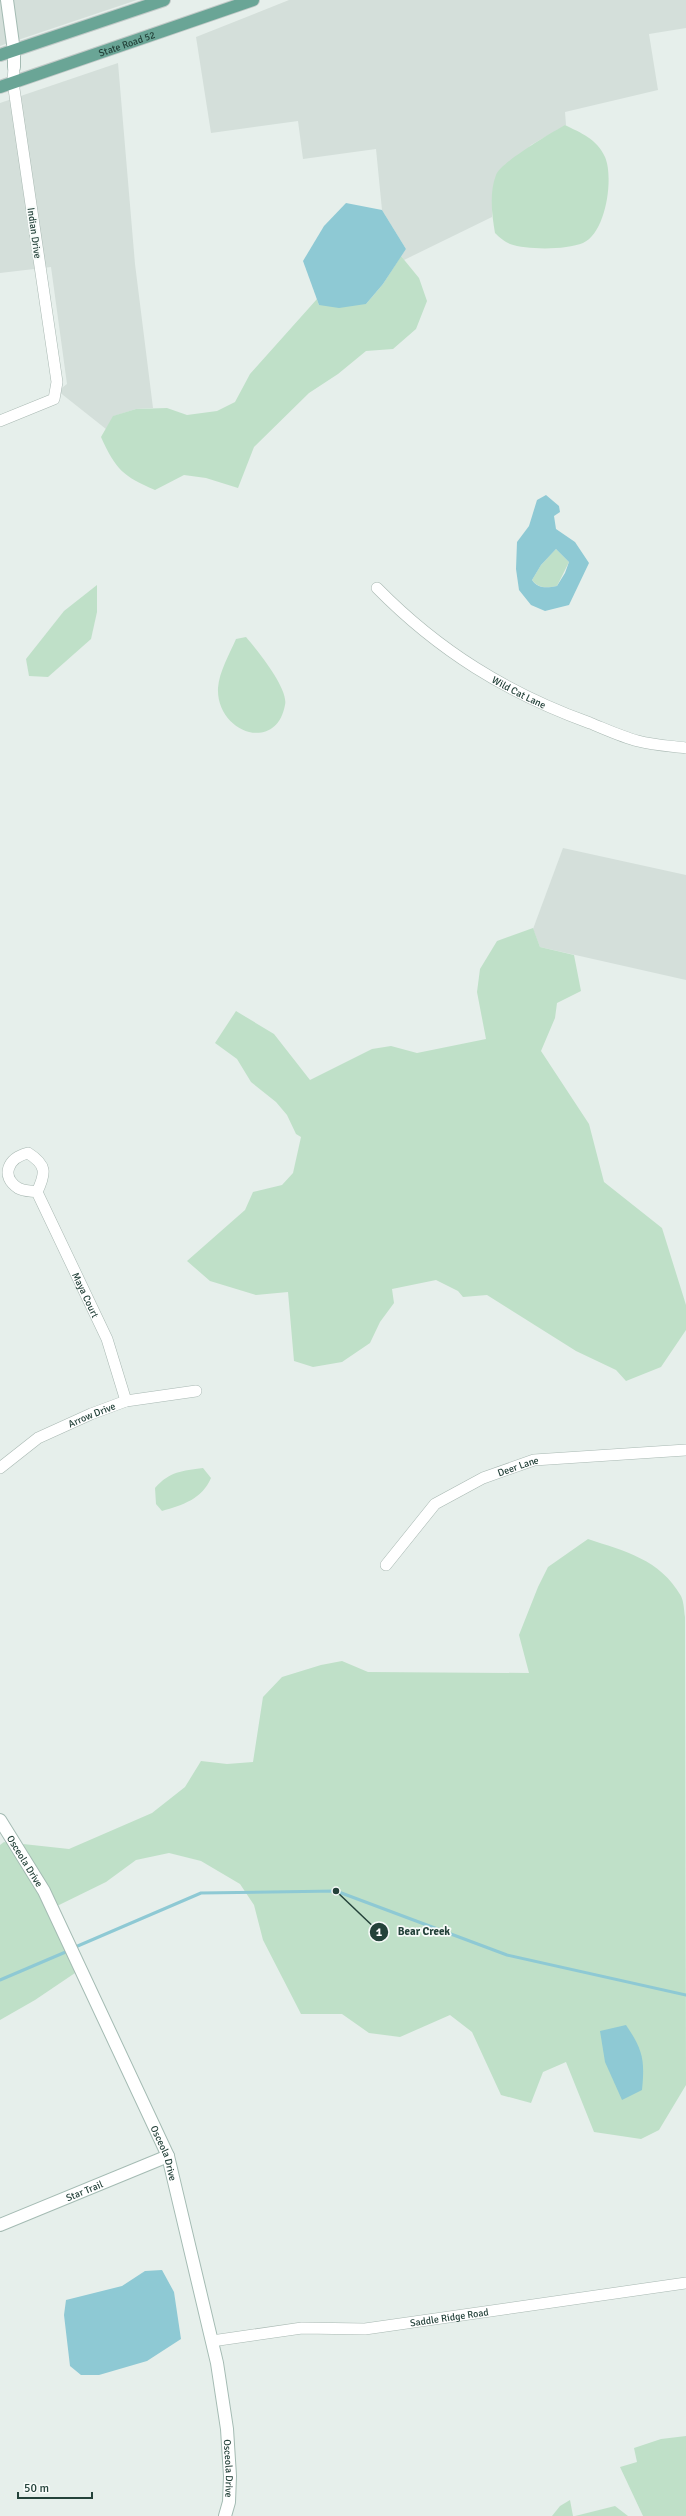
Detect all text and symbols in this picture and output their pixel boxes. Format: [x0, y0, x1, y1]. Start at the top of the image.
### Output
street label: State Road 52 [97, 29, 157, 60]
street label: Indian Drive [24, 207, 44, 259]
street label: Wild Cat Lane [490, 674, 548, 711]
street label: Maya Court [69, 1271, 101, 1320]
street label: Arrow Drive [66, 1400, 117, 1431]
street label: Deer Lane [496, 1455, 539, 1479]
street label: Osceola Drive [4, 1833, 45, 1889]
callout: Bear Creek [369, 1920, 458, 1943]
text: 1 [376, 1925, 383, 1940]
text: Bear Creek [398, 1925, 450, 1938]
street label: Osceola Drive [148, 2124, 179, 2182]
street label: Star Trail [64, 2178, 105, 2204]
street label: Saddle Ridge Road [409, 2306, 489, 2329]
street label: Osceola Drive [221, 2439, 235, 2498]
scale bar [18, 2474, 92, 2500]
text: 50 m [24, 2481, 49, 2496]

